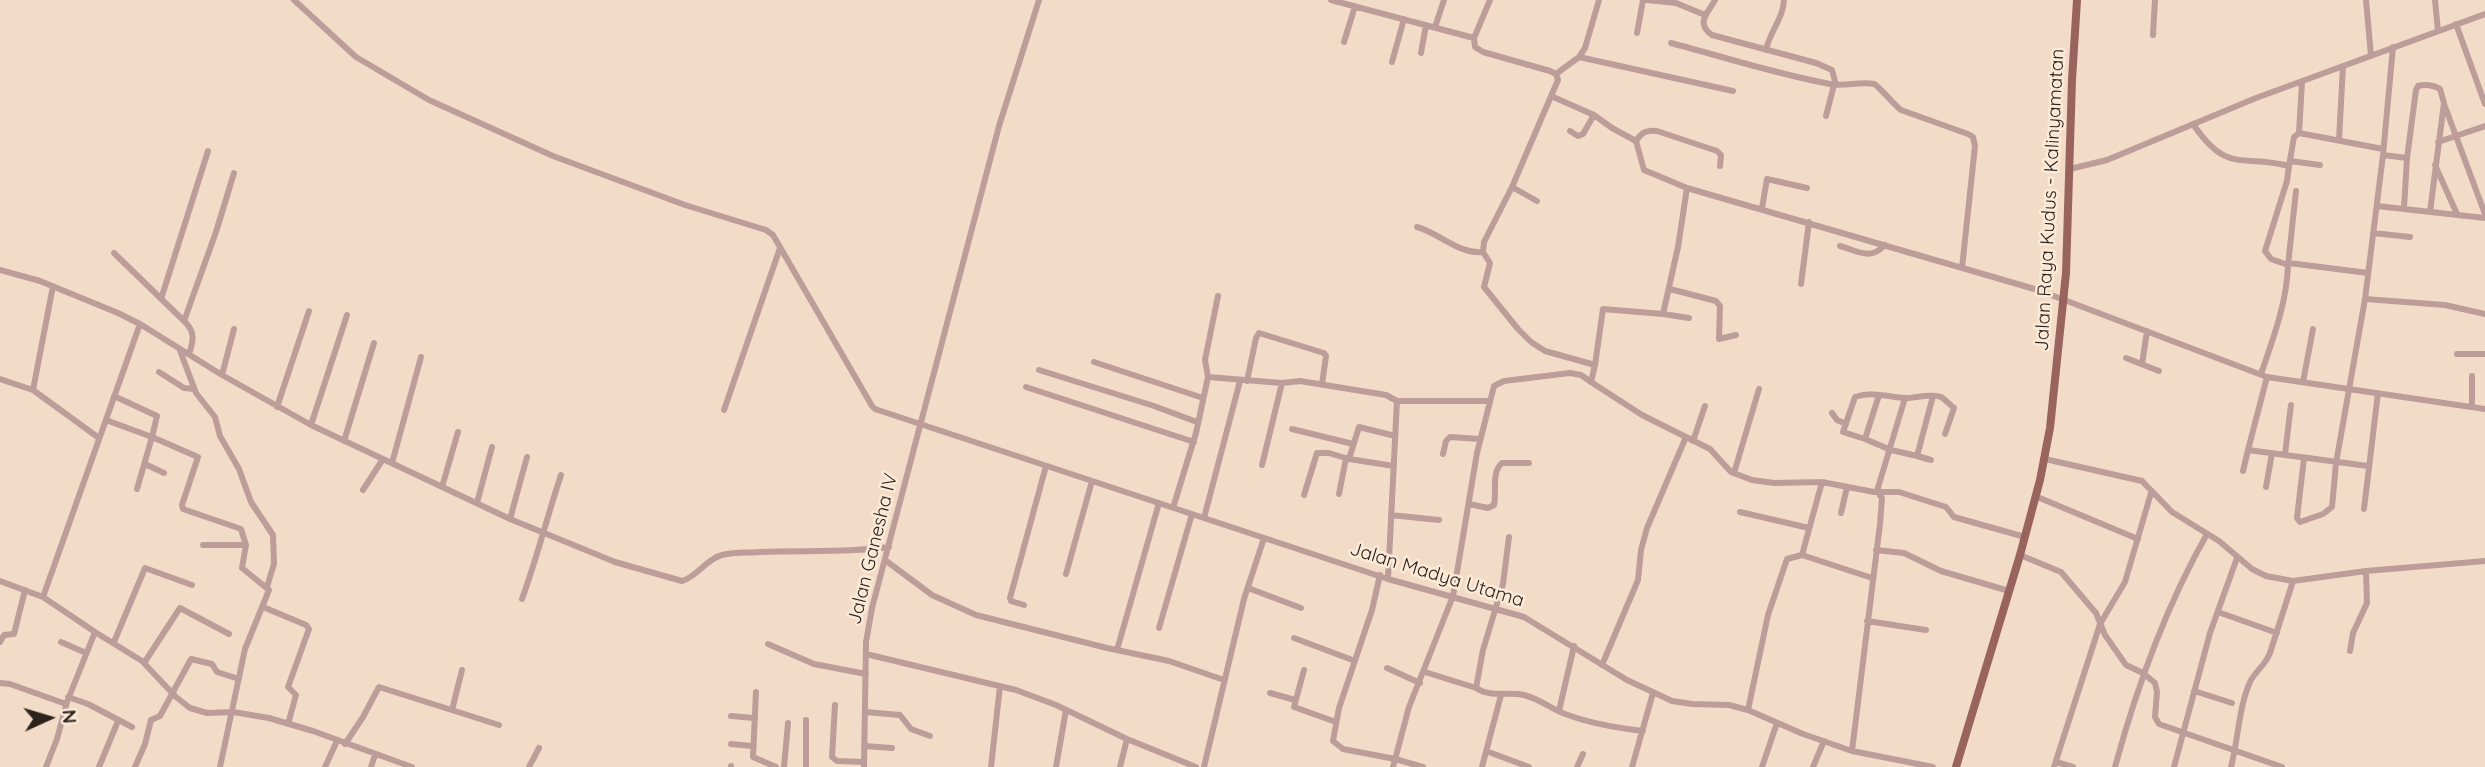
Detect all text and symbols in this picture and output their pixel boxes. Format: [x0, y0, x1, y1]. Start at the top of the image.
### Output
street label: Jalan Raya Kudus - Kalinyamatan [2031, 48, 2069, 352]
street label: Jalan Ganesha IV [843, 471, 903, 627]
street label: Jalan Madya Utama [1347, 538, 1527, 612]
north arrow [14, 683, 84, 753]
text: N [57, 709, 82, 724]

